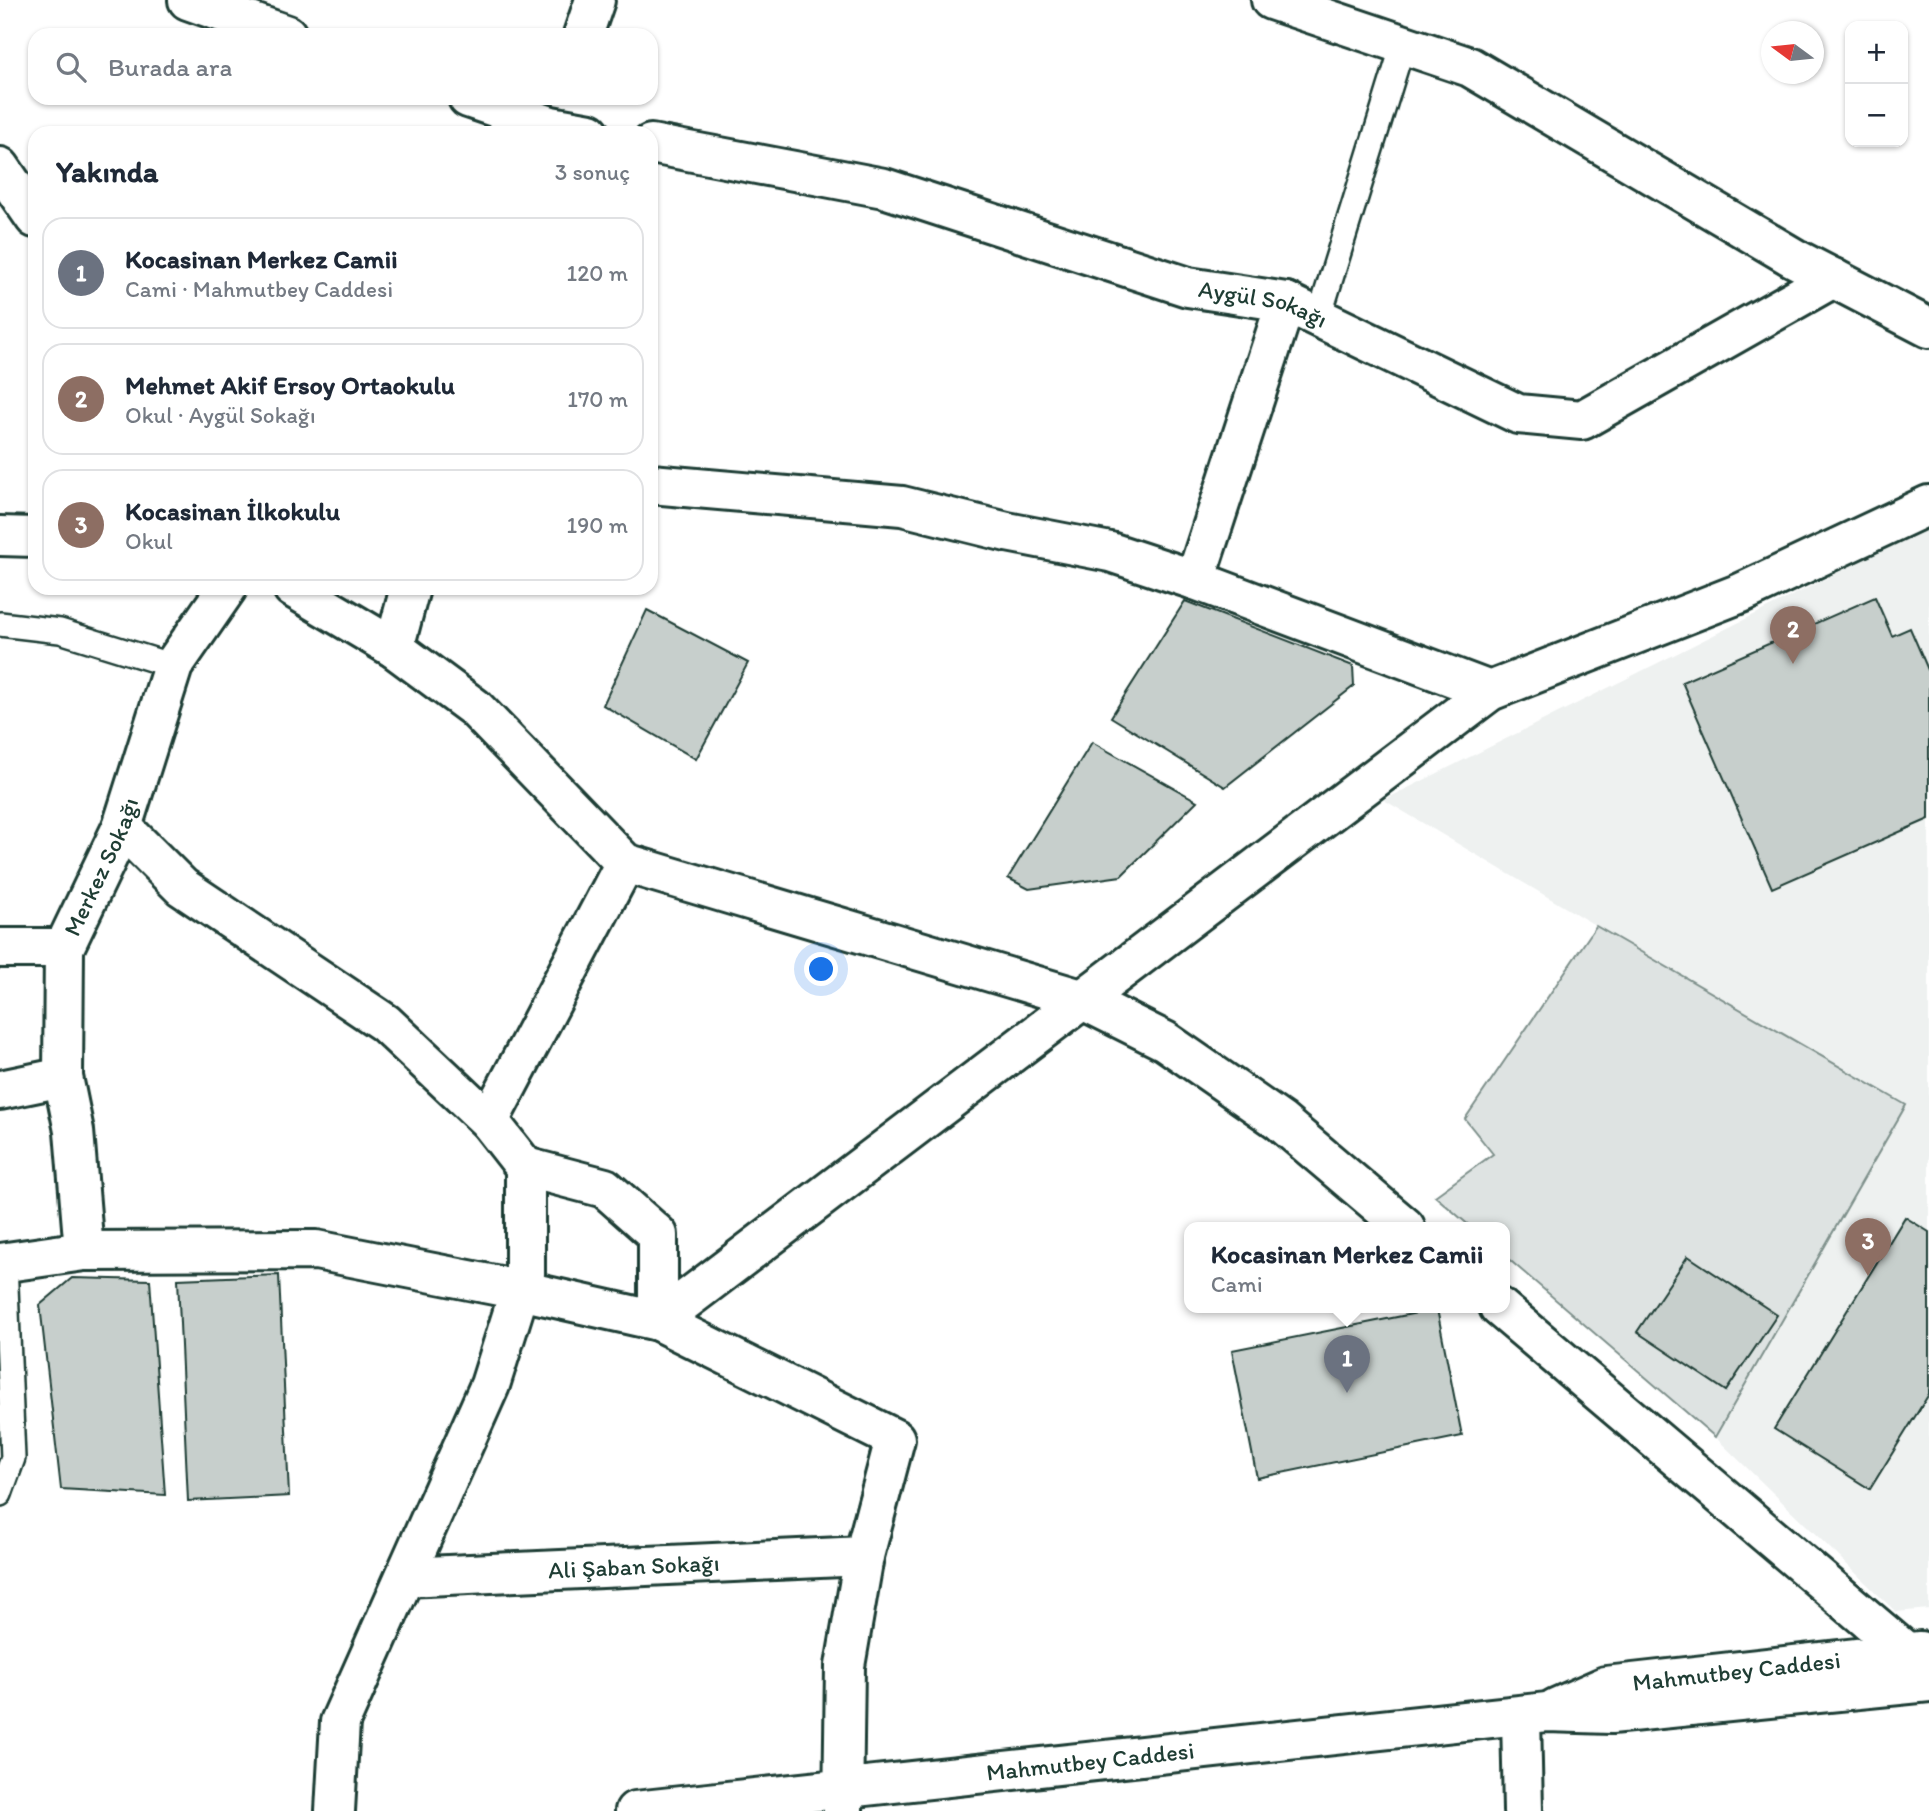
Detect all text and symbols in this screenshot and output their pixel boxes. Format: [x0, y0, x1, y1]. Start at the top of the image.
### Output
north arrow [1761, 21, 1824, 84]
map controls [1845, 21, 1908, 147]
button: + [1845, 21, 1908, 84]
search box [28, 28, 658, 105]
icon: search [52, 48, 90, 86]
text: Burada ara [108, 51, 232, 83]
button: − [1845, 84, 1908, 147]
text: Yakında [56, 153, 158, 190]
text: 3 sonuç [555, 158, 630, 186]
text: Kocasinan Merkez Camii [125, 243, 398, 275]
text: 1 [76, 259, 86, 287]
text: 120 m [567, 259, 628, 287]
street label: Aygül Sokağı [1197, 274, 1332, 334]
text: Cami · Mahmutbey Caddesi [125, 275, 393, 303]
text: Mehmet Akif Ersoy Ortaokulu [125, 369, 455, 401]
text: 2 [75, 385, 87, 413]
text: 170 m [567, 385, 628, 413]
text: Okul · Aygül Sokağı [125, 401, 316, 429]
text: Kocasinan İlkokulu [125, 495, 340, 527]
text: 3 [75, 511, 87, 539]
text: 190 m [567, 511, 628, 539]
text: Okul [125, 527, 173, 555]
pin: 2 [1770, 606, 1816, 664]
street label: Merkez Sokağı [57, 794, 144, 941]
your location [804, 952, 838, 986]
pin: 3 [1845, 1218, 1891, 1276]
popup [1184, 1222, 1510, 1313]
text: Kocasinan Merkez Camii [1211, 1238, 1483, 1270]
text: Cami [1211, 1270, 1263, 1298]
pin: 1 [1324, 1335, 1370, 1393]
street label: Ali Şaban Sokağı [547, 1548, 720, 1584]
street label: Mahmutbey Caddesi [1631, 1645, 1842, 1697]
street label: Mahmutbey Caddesi [985, 1735, 1196, 1787]

